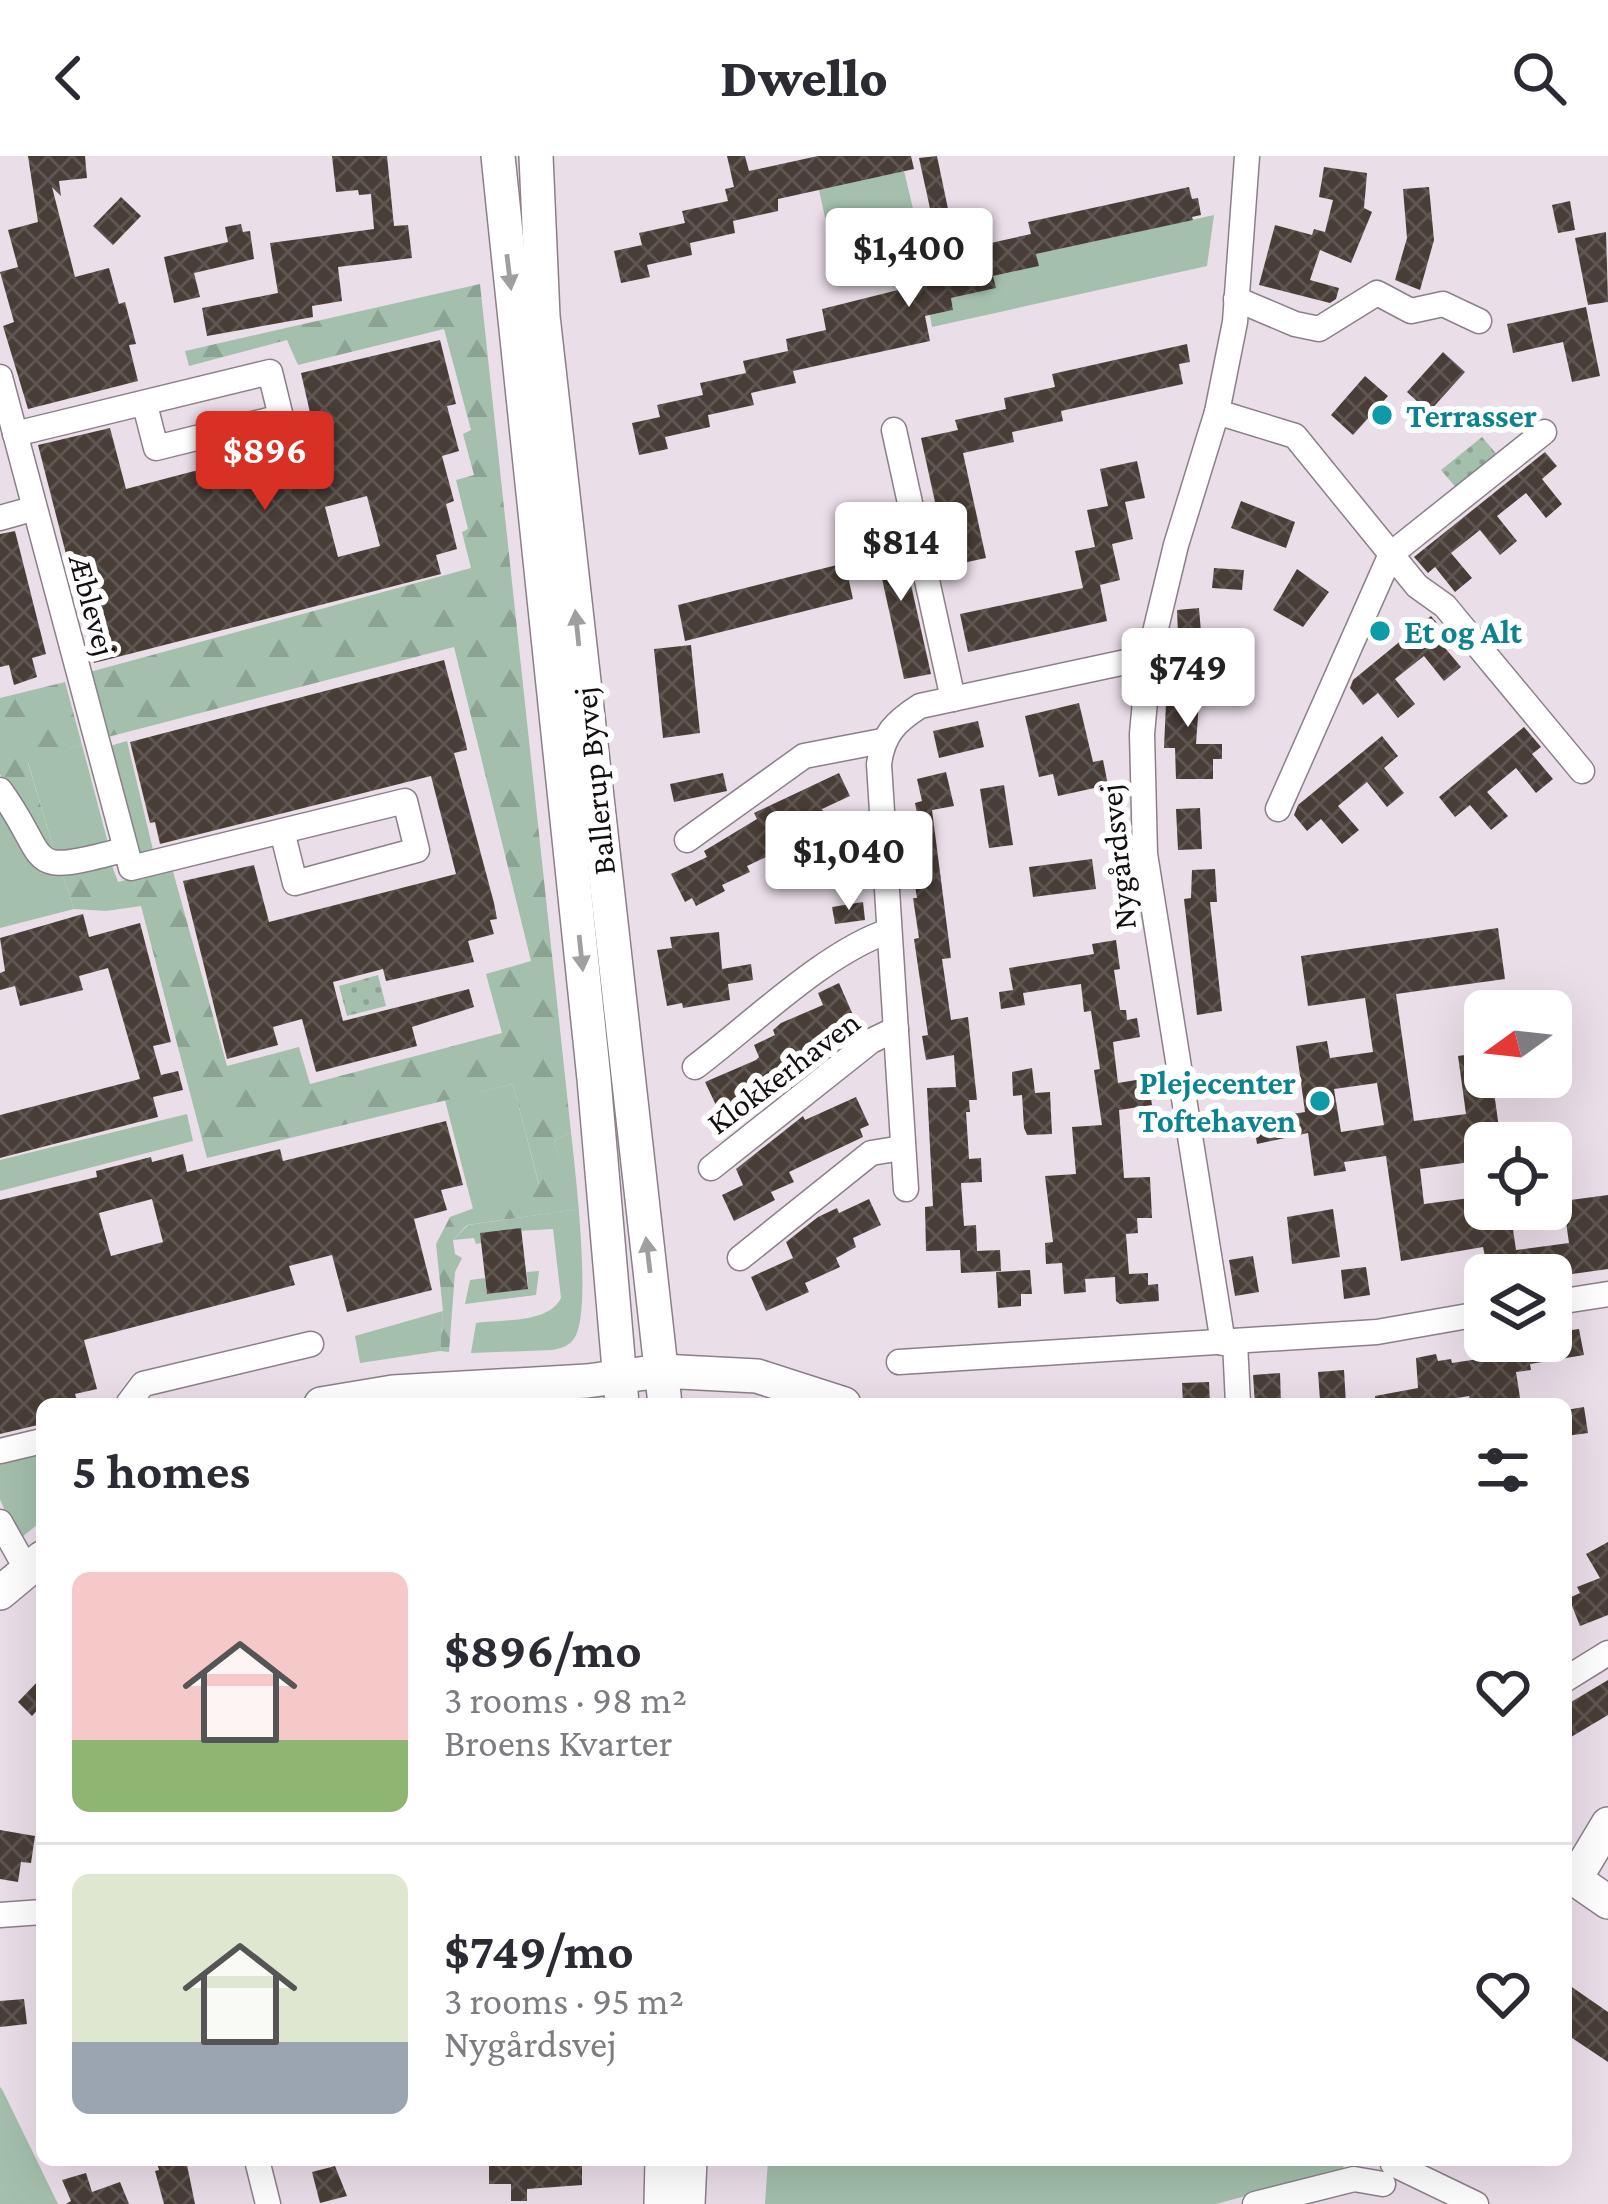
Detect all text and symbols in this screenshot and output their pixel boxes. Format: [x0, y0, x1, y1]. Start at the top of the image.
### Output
icon: back [36, 45, 102, 111]
icon: search [1506, 45, 1572, 111]
text: Dwello [720, 48, 888, 108]
pin: $1,400 [811, 208, 1007, 310]
text: $1,400 [853, 225, 965, 268]
one-way arrow [500, 254, 519, 292]
place label: Terrasser [1406, 397, 1537, 434]
marker: Terrasser [1369, 402, 1395, 428]
pin: $896 [194, 411, 336, 513]
text: $896 [223, 428, 307, 471]
pin: $814 [830, 502, 972, 604]
text: $814 [862, 519, 940, 562]
street label: Æblevej [61, 549, 124, 660]
one-way arrow [568, 609, 587, 646]
place label: Et og Alt [1404, 613, 1523, 650]
marker: Et og Alt [1367, 618, 1393, 644]
pin: $749 [1117, 628, 1259, 730]
text: $749 [1149, 645, 1227, 688]
street label: Ballerup Byvej [566, 685, 622, 877]
street label: Nygårdsvej [1091, 782, 1143, 932]
pin: $1,040 [751, 811, 947, 913]
text: $1,040 [792, 828, 906, 871]
one-way arrow [572, 934, 591, 972]
north arrow [1464, 990, 1572, 1098]
map controls [1464, 990, 1572, 1362]
street label: Klokkerhaven [699, 1003, 867, 1141]
place label: Plejecenter Toftehaven [1138, 1064, 1296, 1139]
marker: Plejecenter Toftehaven [1307, 1088, 1333, 1114]
button: locate [1464, 1122, 1572, 1230]
one-way arrow [638, 1236, 657, 1273]
button: layers [1464, 1254, 1572, 1362]
icon: filters [1470, 1437, 1536, 1503]
text: 5 homes [72, 1442, 250, 1499]
icon: home [168, 1620, 312, 1764]
text: $896/mo [444, 1621, 642, 1678]
icon: heart [1470, 1659, 1536, 1725]
text: 3 rooms · 98 m² [444, 1678, 687, 1721]
text: Broens Kvarter [444, 1721, 673, 1764]
icon: home [168, 1922, 312, 2066]
text: $749/mo [444, 1922, 634, 1979]
icon: heart [1470, 1961, 1536, 2027]
text: 3 rooms · 95 m² [444, 1979, 684, 2022]
text: Nygårdsvej [444, 2022, 617, 2065]

